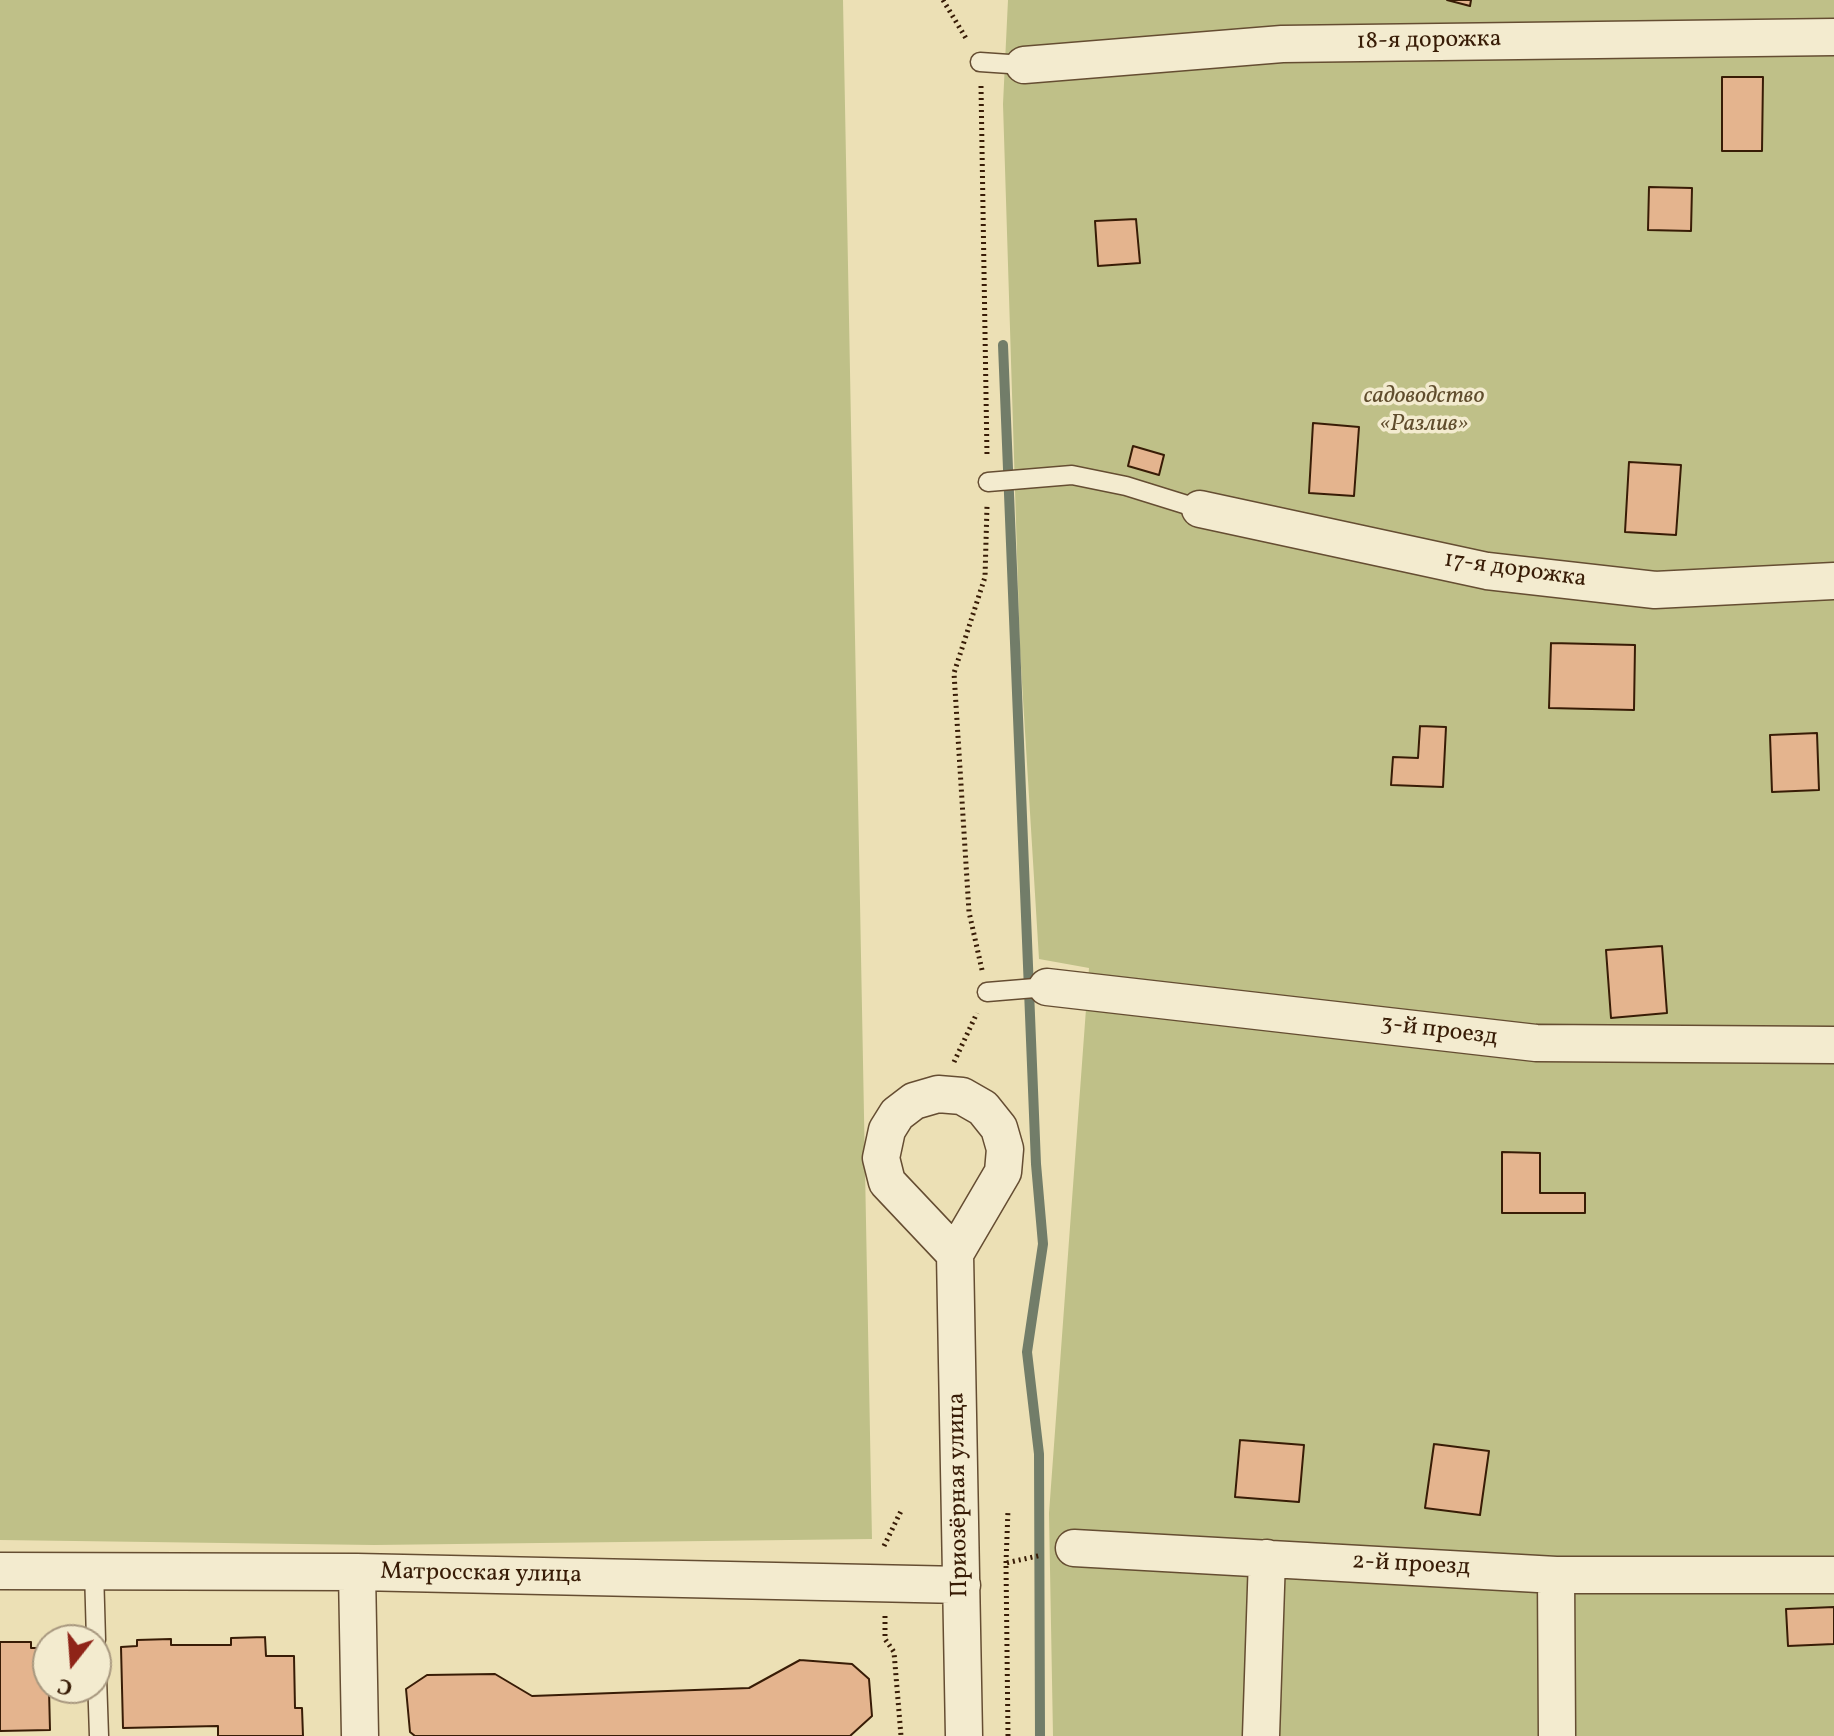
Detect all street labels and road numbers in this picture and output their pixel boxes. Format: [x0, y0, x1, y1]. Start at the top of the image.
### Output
street label: 18-я дорожка [1356, 26, 1502, 58]
street label: 17-я дорожка [1442, 547, 1588, 595]
street label: 3-й проезд [1379, 1011, 1499, 1053]
street label: Приозёрная улица [944, 1392, 976, 1598]
street label: 2-й проезд [1351, 1549, 1471, 1583]
street label: Матросская улица [380, 1559, 582, 1591]

